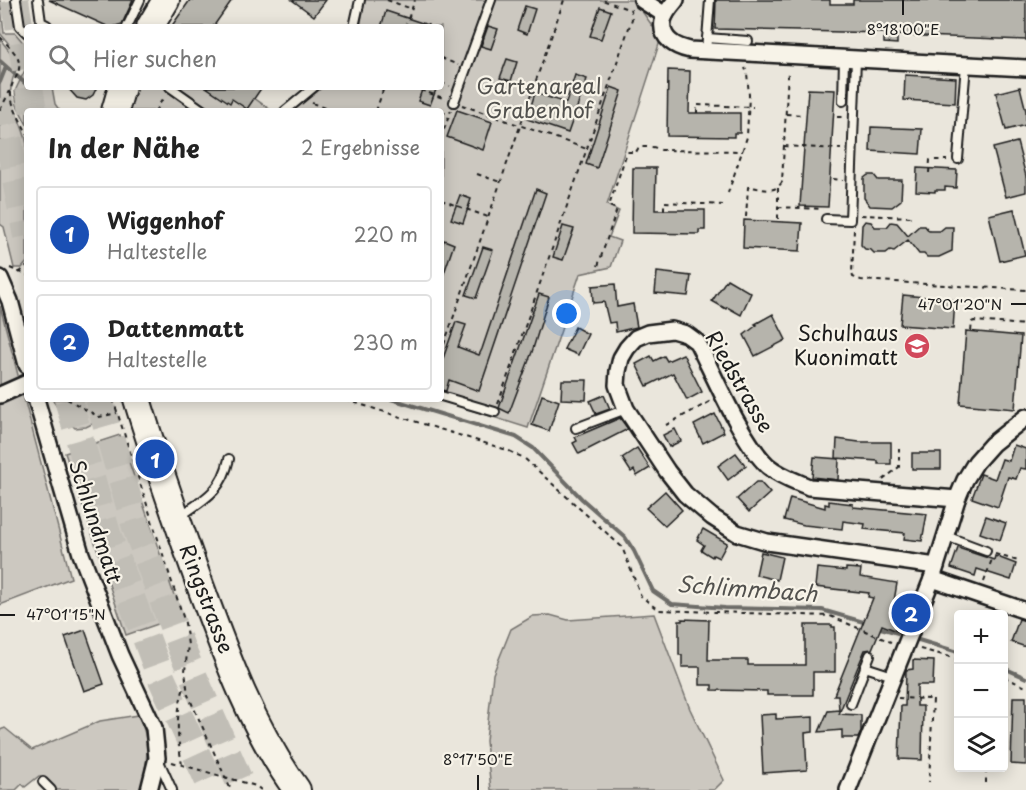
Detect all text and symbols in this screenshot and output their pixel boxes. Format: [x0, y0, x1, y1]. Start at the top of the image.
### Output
text: 8°18'00"E [867, 17, 939, 40]
search box [24, 24, 444, 90]
icon: search [45, 41, 78, 74]
text: Hier suchen [93, 41, 217, 74]
park label: Gartenareal Grabenhof [477, 69, 601, 125]
text: In der Nähe [48, 128, 200, 167]
text: 2 Ergebnisse [301, 132, 420, 162]
text: Wiggenhof [107, 203, 223, 236]
text: 1 [65, 219, 74, 249]
text: 220 m [354, 219, 418, 249]
text: Haltestelle [107, 236, 207, 266]
text: 47°01'20"N [918, 292, 1002, 315]
your location [552, 299, 581, 328]
text: Dattenmatt [107, 311, 244, 344]
place label: Schulhaus Kuonimatt [794, 316, 898, 372]
street label: Riedstrasse [698, 324, 783, 438]
text: 2 [62, 327, 77, 357]
text: 230 m [353, 327, 418, 357]
school or university icon: Schulhaus Kuonimatt [902, 331, 932, 361]
text: Haltestelle [107, 344, 207, 374]
pin: 1 [136, 436, 174, 482]
street label: Schlundmatt [62, 455, 132, 587]
street label: Ringstrasse [172, 539, 243, 658]
water label: Schlimmbach [676, 566, 820, 609]
pin: 2 [892, 590, 930, 636]
text: 47°01'15"N [26, 602, 106, 625]
map controls [954, 610, 1008, 772]
button: + [954, 610, 1008, 664]
button: − [954, 664, 1008, 718]
button: layers [954, 718, 1008, 772]
text: 8°17'50"E [443, 747, 513, 770]

